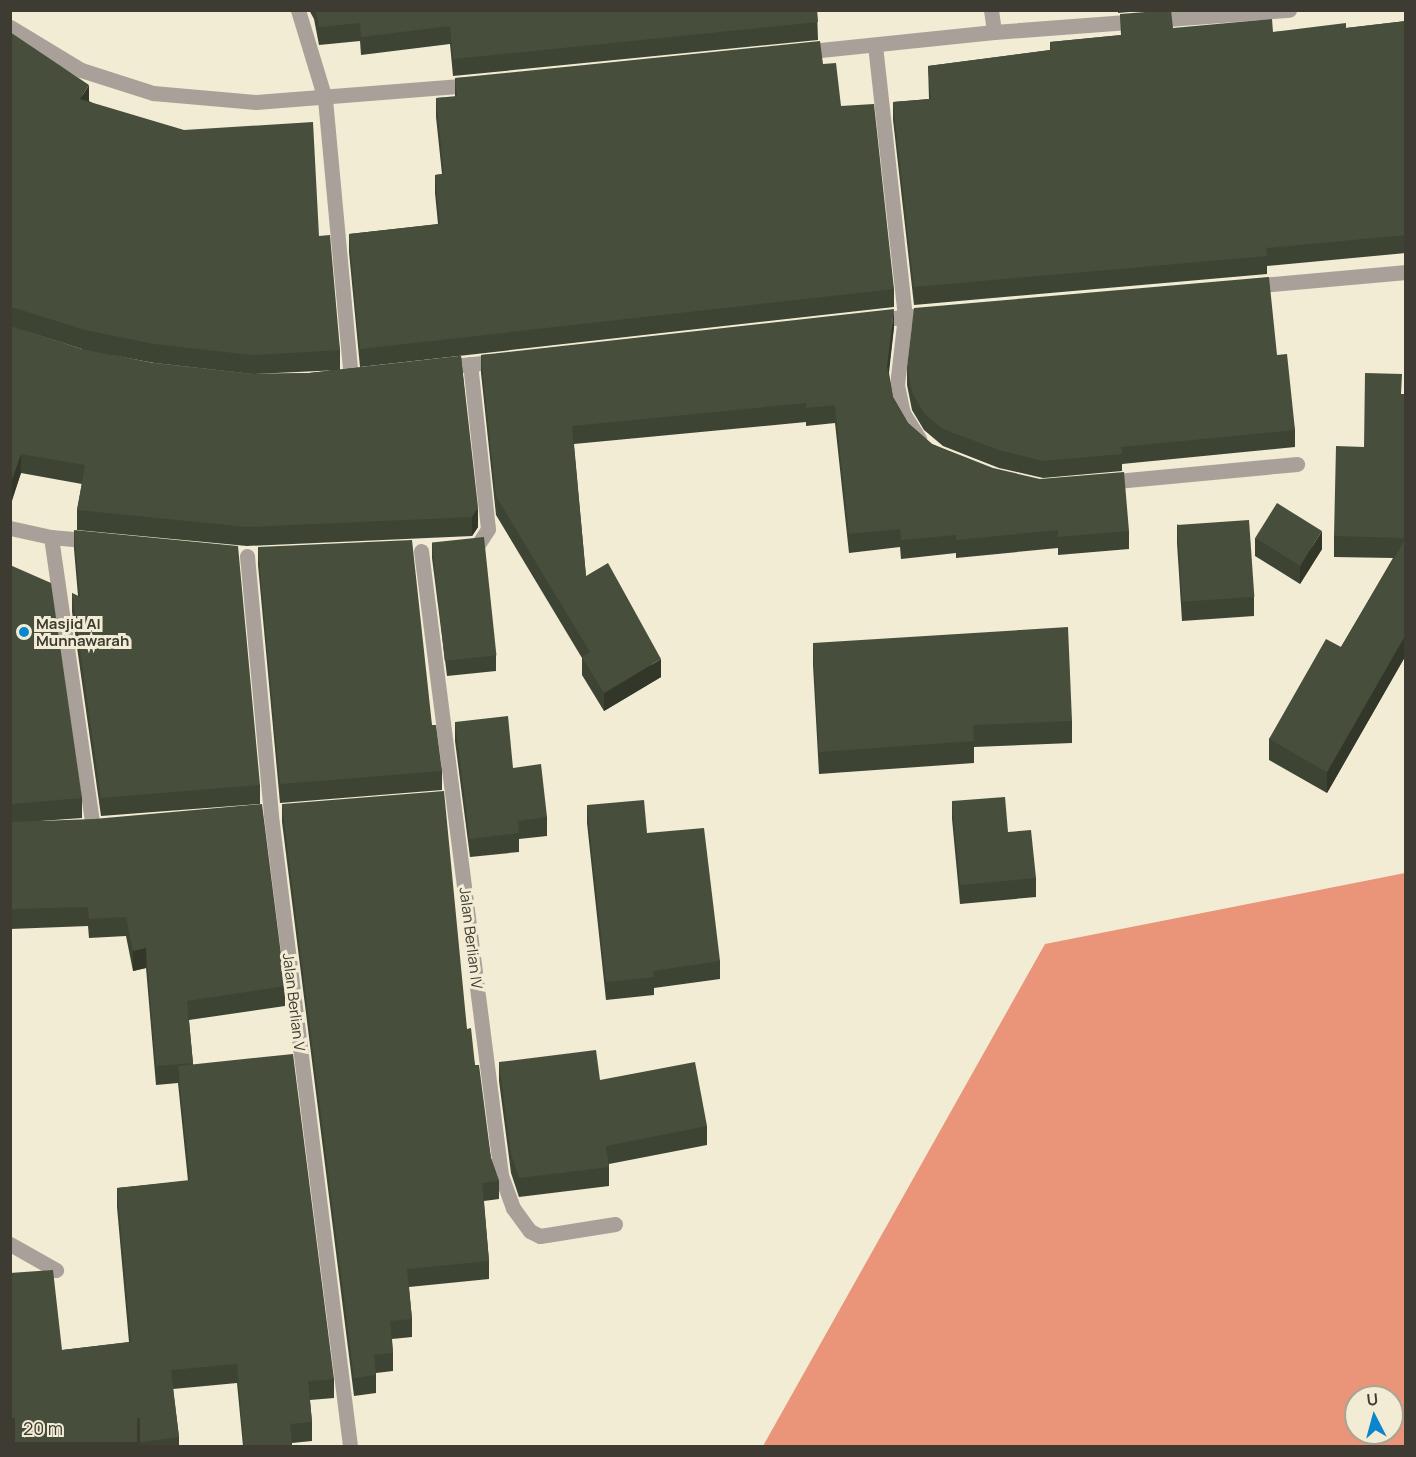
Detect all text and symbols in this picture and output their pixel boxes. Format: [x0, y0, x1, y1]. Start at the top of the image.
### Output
place label: Masjid Al Munnawarah [36, 614, 129, 649]
marker: Masjid Al Munnawarah [17, 625, 31, 639]
street label: Jalan Berlian IV [456, 886, 486, 990]
street label: Jalan Berlian V [279, 952, 309, 1052]
north arrow [1344, 1385, 1404, 1445]
text: U [1365, 1388, 1379, 1411]
scale bar [15, 1406, 142, 1444]
text: 20 m [23, 1416, 63, 1440]

